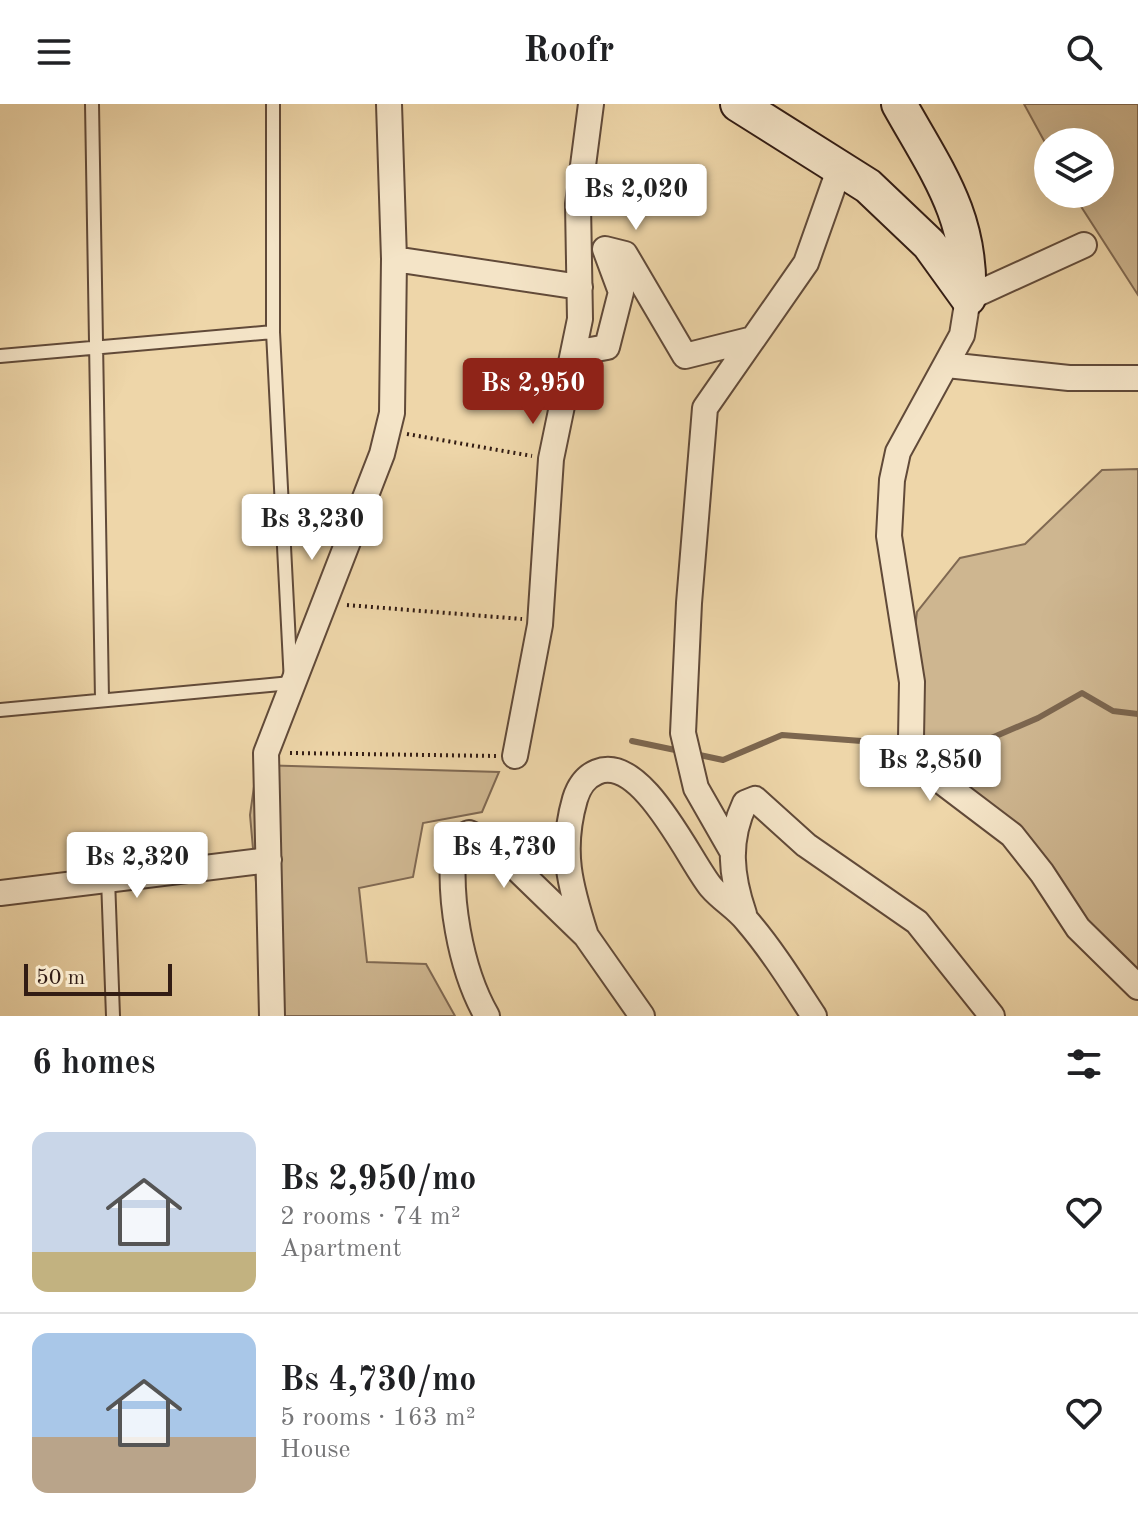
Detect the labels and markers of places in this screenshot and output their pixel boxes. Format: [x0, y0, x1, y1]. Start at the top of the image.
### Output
pin: Bs 2,020 [553, 164, 719, 232]
pin: Bs 2,950 [450, 358, 616, 426]
pin: Bs 3,230 [229, 494, 395, 562]
pin: Bs 2,850 [847, 735, 1013, 803]
pin: Bs 4,730 [421, 822, 587, 890]
pin: Bs 2,320 [54, 832, 220, 900]

